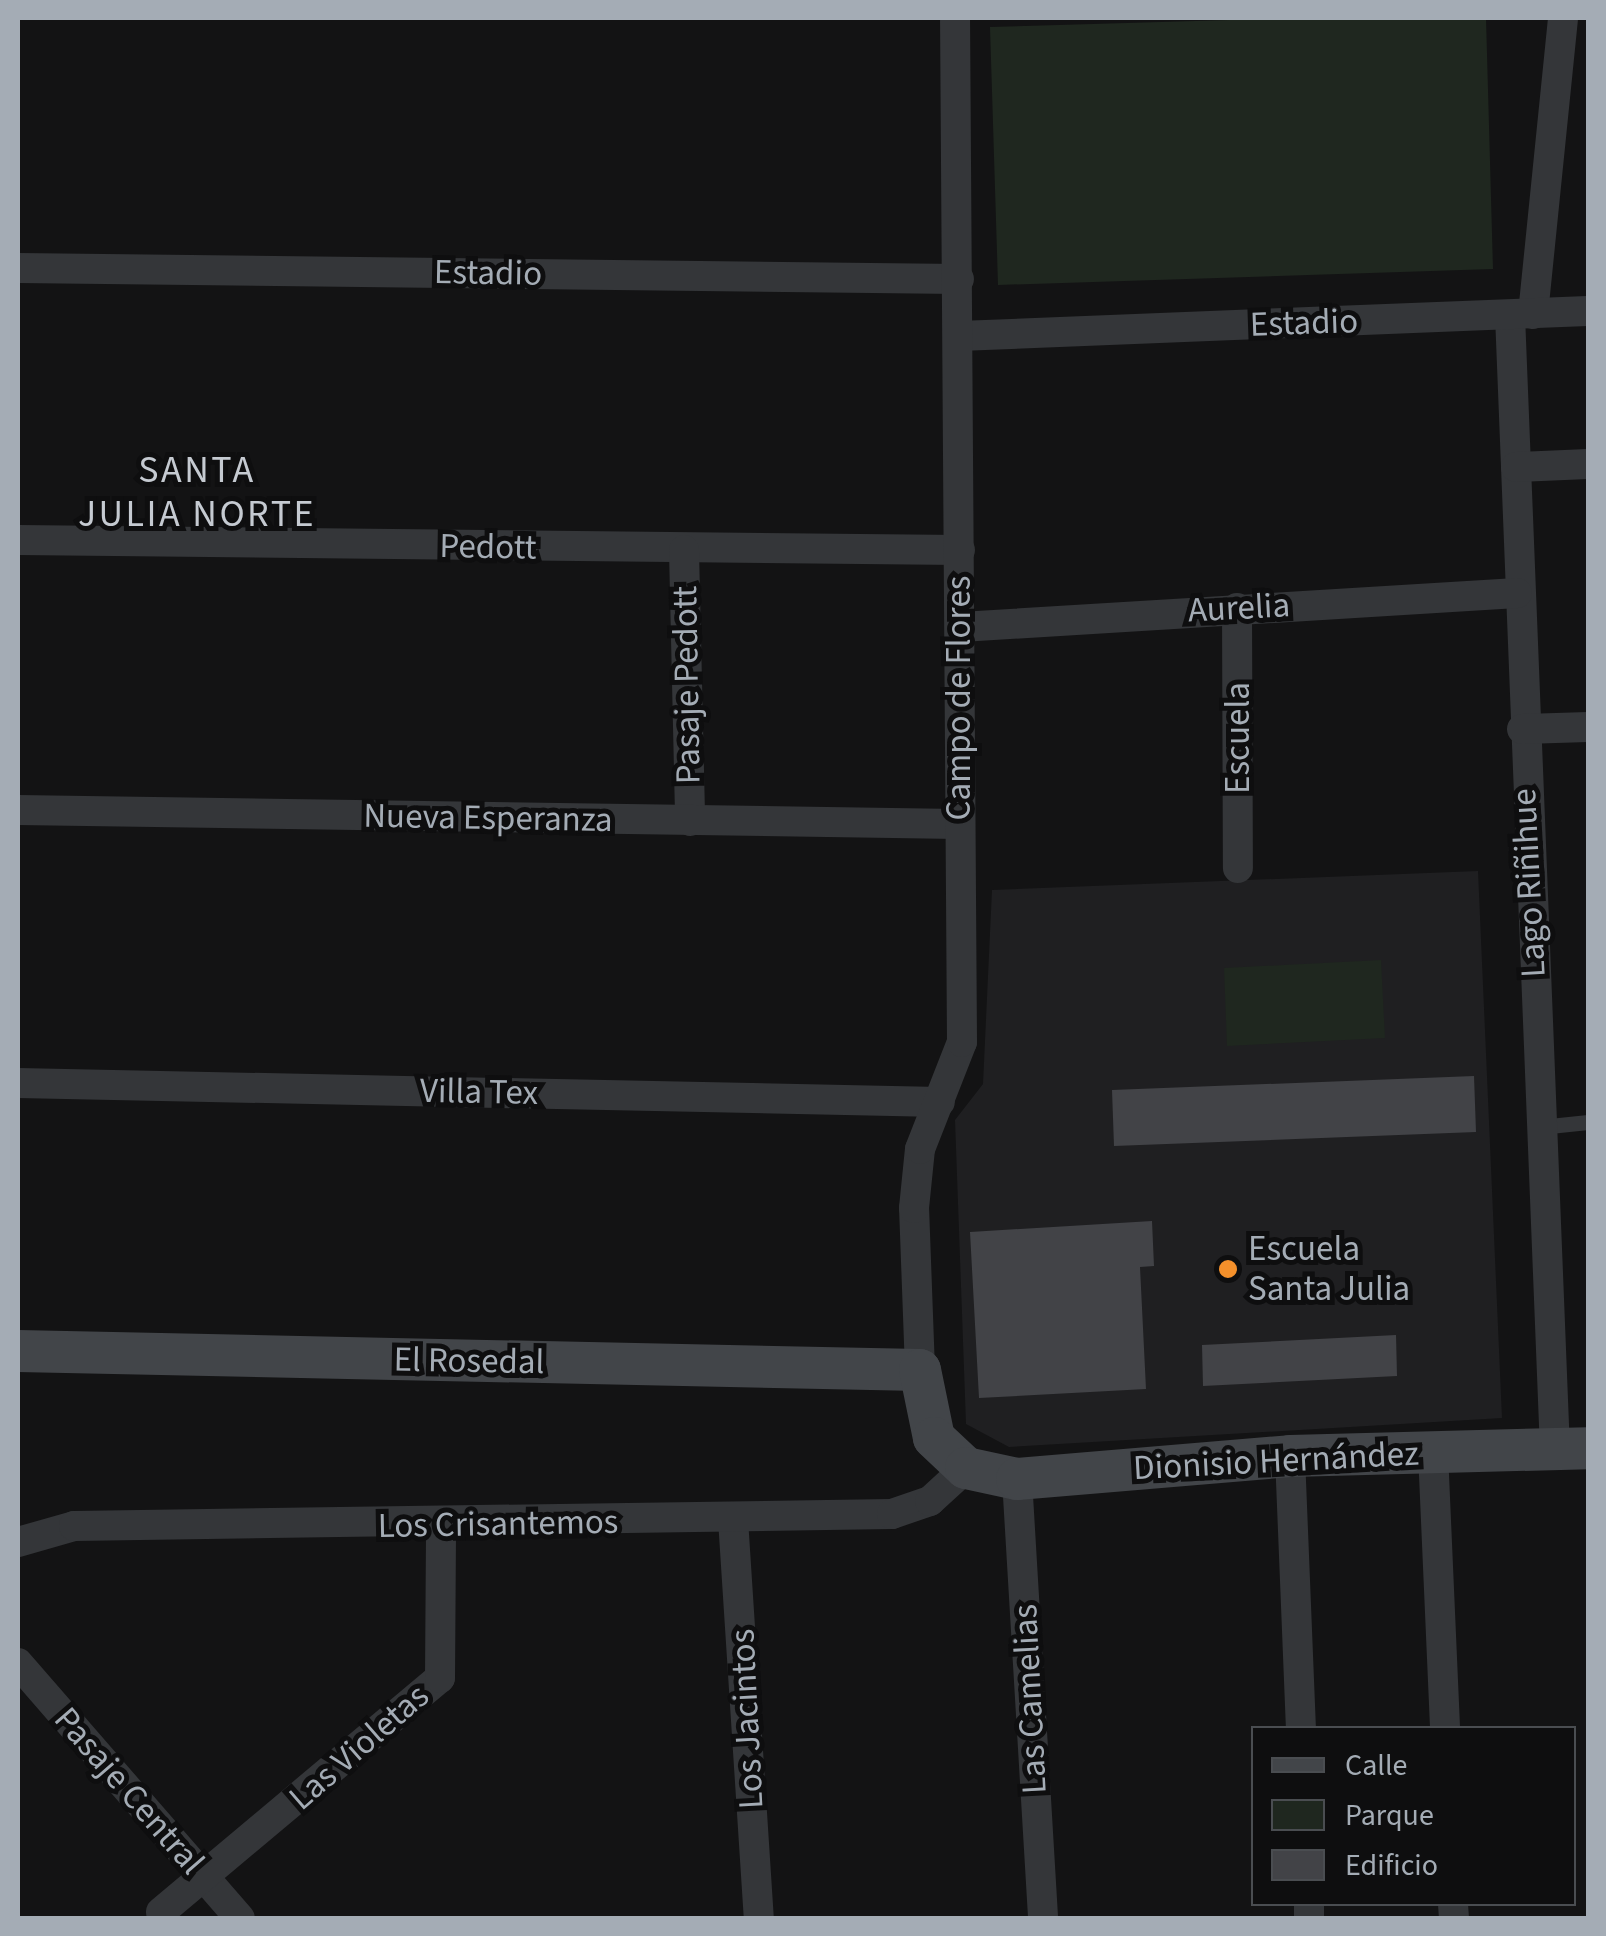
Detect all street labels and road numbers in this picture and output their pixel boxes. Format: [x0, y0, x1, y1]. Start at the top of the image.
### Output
street label: Estadio [434, 251, 542, 295]
street label: Estadio [1249, 300, 1359, 346]
street label: Pedott [439, 525, 537, 569]
street label: Campo de Flores [938, 576, 980, 820]
street label: Aurelia [1187, 584, 1291, 632]
street label: Pasaje Pedott [664, 585, 710, 785]
street label: Escuela [1217, 682, 1259, 794]
street label: Lago Riñihue [1503, 787, 1555, 979]
street label: Nueva Esperanza [363, 795, 613, 841]
street label: Villa Tex [420, 1070, 538, 1114]
street label: El Rosedal [393, 1339, 545, 1383]
street label: Dionisio Hernández [1132, 1433, 1420, 1489]
street label: Los Crisantemos [377, 1501, 619, 1547]
street label: Las Camelias [1004, 1603, 1056, 1795]
street label: Los Jacintos [721, 1628, 773, 1810]
street label: Las Violetas [281, 1675, 437, 1819]
street label: Pasaje Central [45, 1699, 213, 1883]

